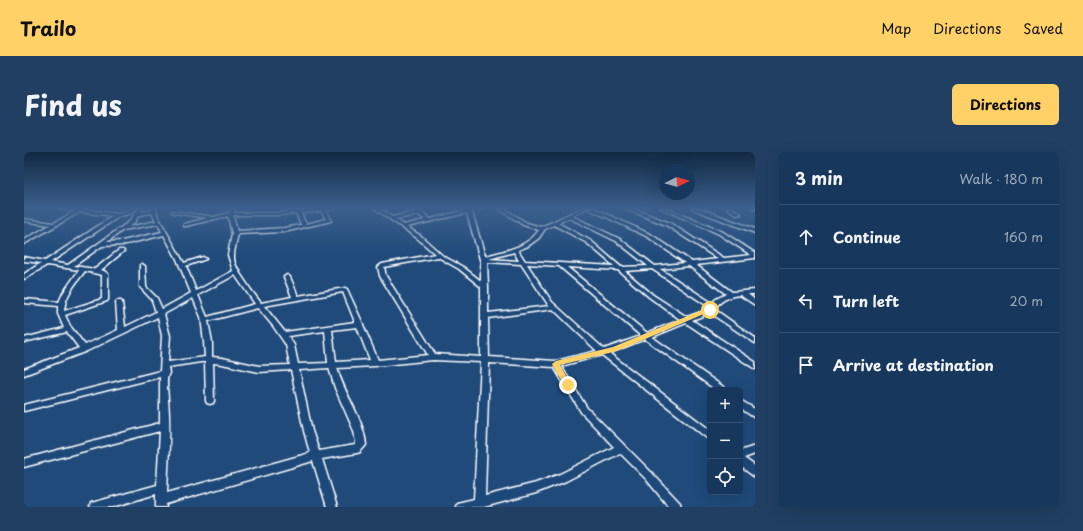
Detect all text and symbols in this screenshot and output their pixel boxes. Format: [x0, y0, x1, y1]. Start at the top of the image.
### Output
text: Trailo [20, 14, 76, 42]
text: Map [881, 18, 911, 39]
text: Directions [933, 18, 1001, 39]
text: Saved [1023, 18, 1063, 39]
text: Find us [24, 83, 122, 126]
button: Directions [952, 84, 1059, 125]
north arrow [659, 164, 695, 200]
text: 3 min [795, 165, 843, 191]
text: Walk · 180 m [960, 169, 1043, 188]
text: Continue [833, 225, 901, 248]
icon: ahead [795, 226, 817, 248]
text: 160 m [1004, 227, 1043, 246]
text: Turn left [833, 289, 899, 312]
icon: left [795, 290, 817, 312]
text: 20 m [1009, 291, 1043, 310]
route start [701, 301, 719, 319]
text: Arrive at destination [833, 353, 994, 376]
icon: arrive [795, 354, 817, 376]
route end [559, 376, 577, 394]
map controls [707, 387, 743, 495]
button: + [707, 387, 743, 423]
button: − [707, 423, 743, 459]
button: locate [707, 459, 743, 495]

